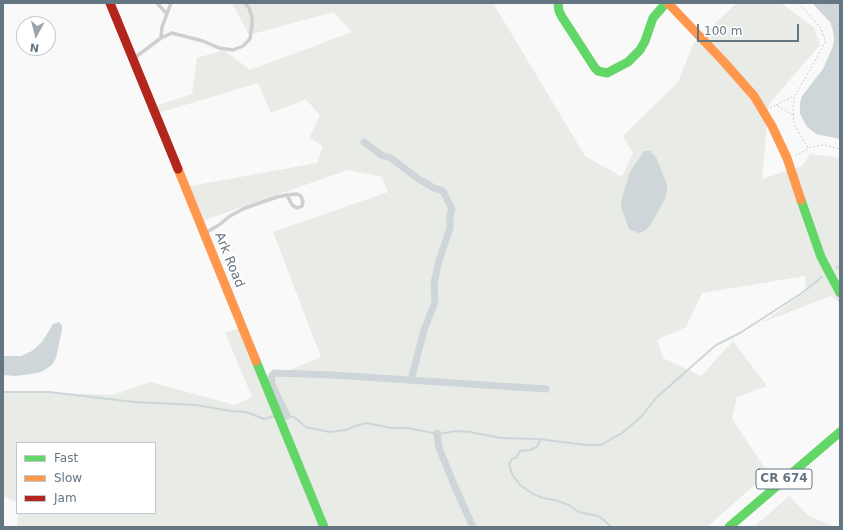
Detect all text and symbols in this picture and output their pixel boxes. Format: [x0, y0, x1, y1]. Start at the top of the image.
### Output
north arrow [16, 16, 56, 56]
scale bar [699, 16, 801, 42]
text: 100 m [704, 24, 742, 38]
text: N [29, 40, 40, 54]
street label: Ark Road [211, 230, 247, 290]
legend [16, 442, 156, 514]
text: Fast [54, 451, 78, 465]
road number: CR 674 [756, 469, 812, 489]
text: Slow [54, 471, 82, 485]
text: Jam [54, 491, 77, 505]

